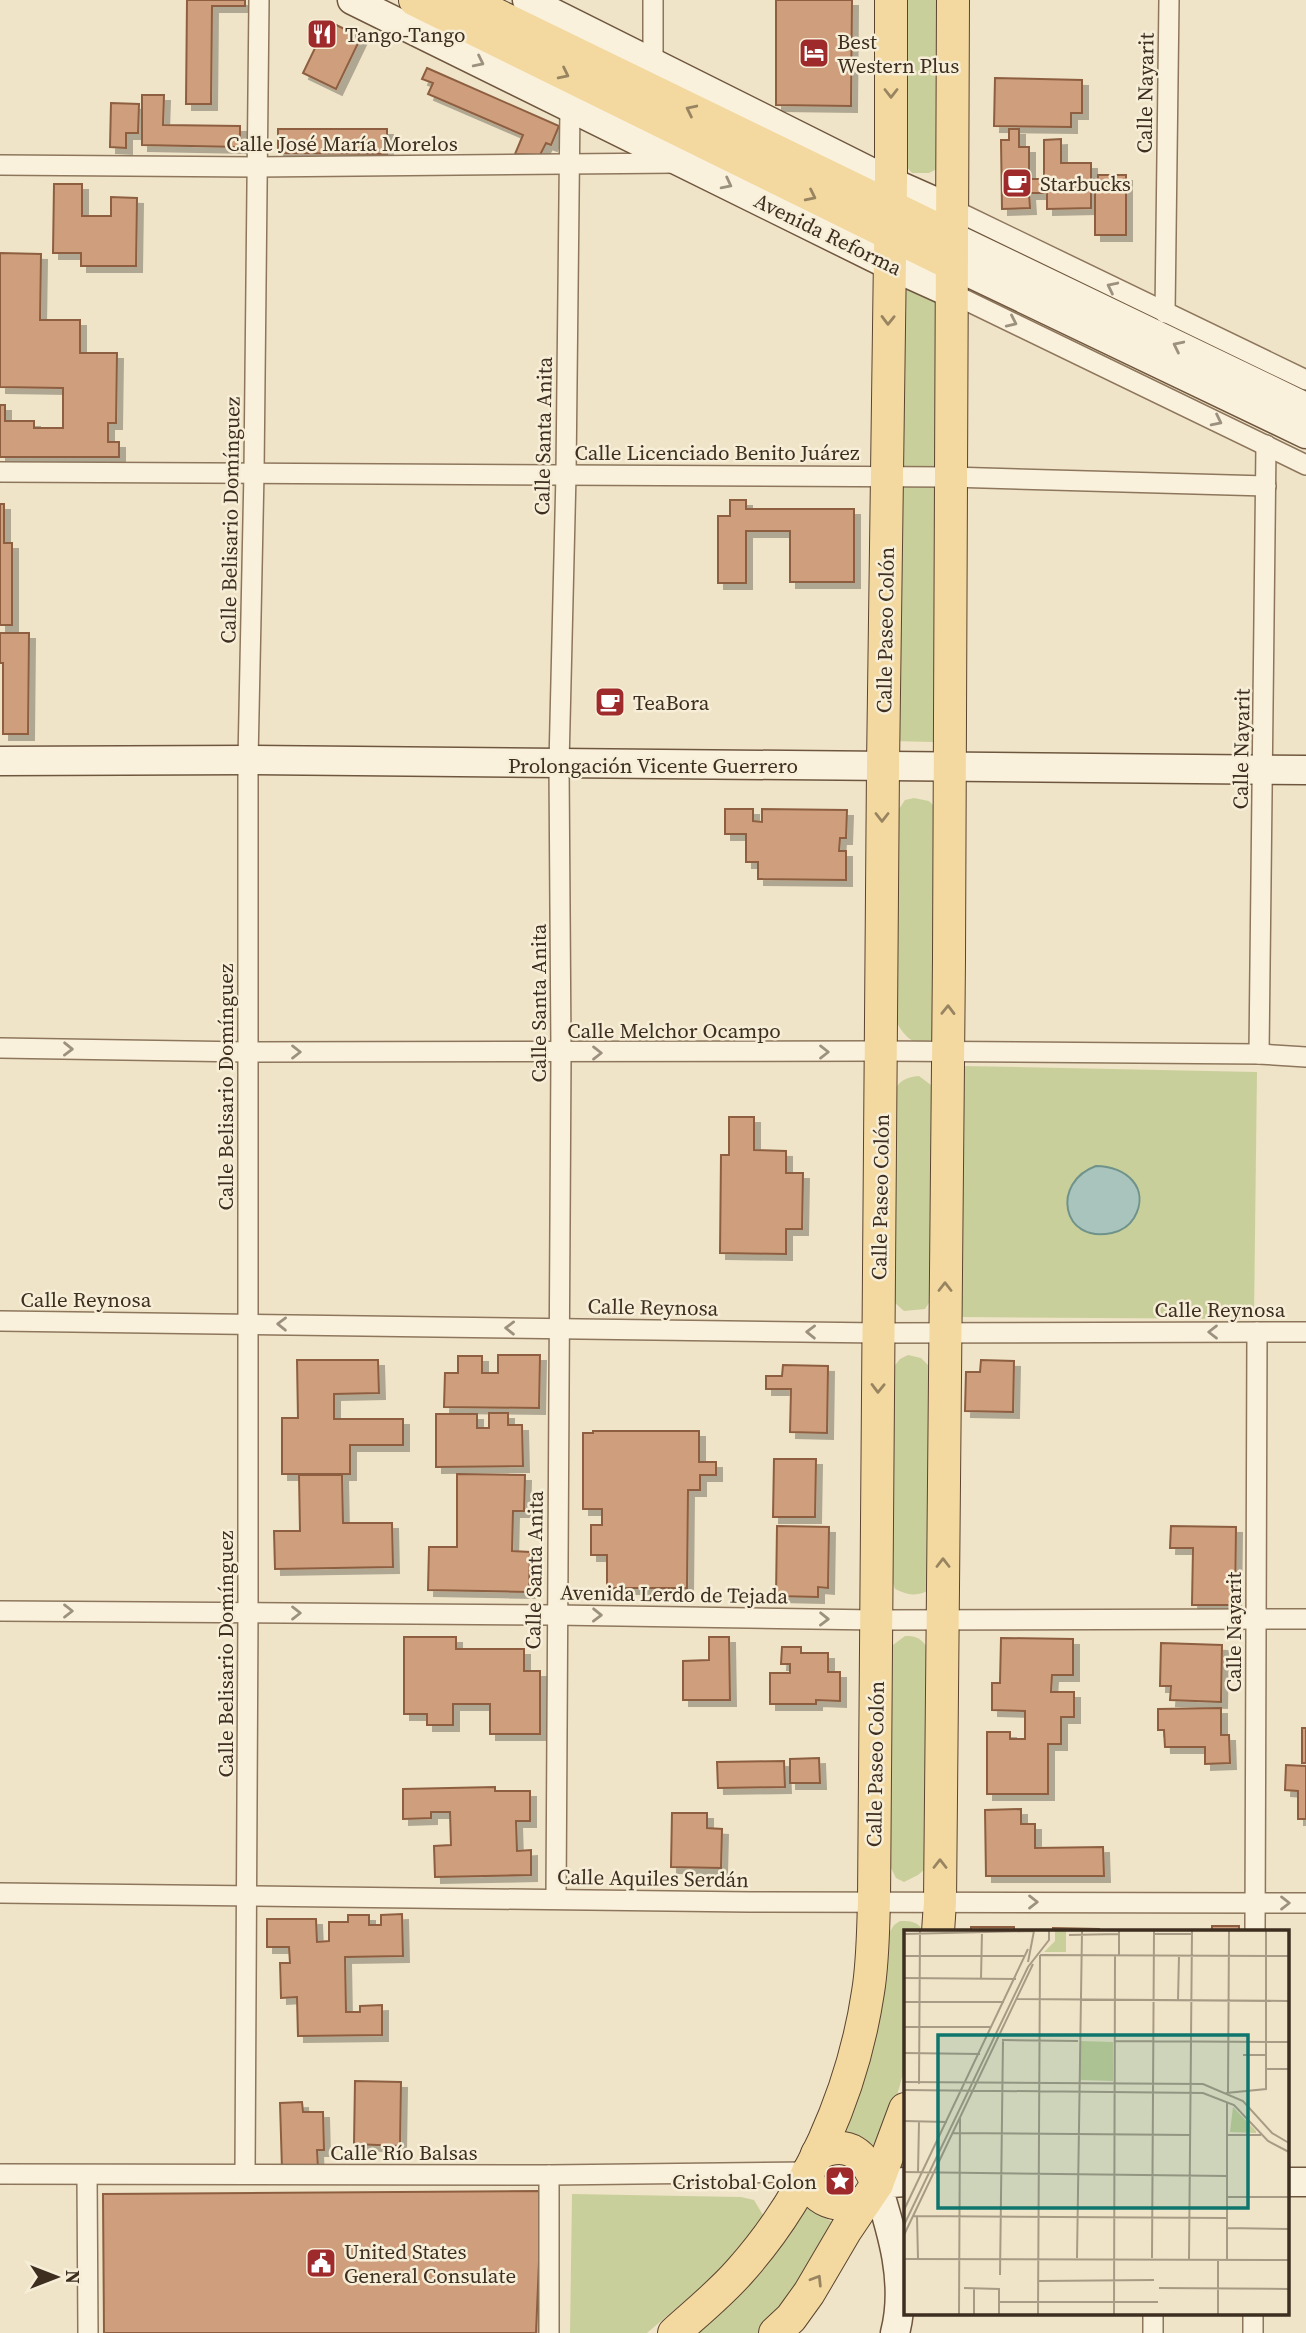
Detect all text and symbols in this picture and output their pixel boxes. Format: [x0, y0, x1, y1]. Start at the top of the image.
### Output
restaurant icon: Tango-Tango [305, 17, 339, 51]
place label: Tango-Tango [345, 20, 466, 49]
place label: Best Western Plus [837, 27, 959, 80]
street label: Calle Nayarit [1129, 32, 1161, 154]
hotel icon: Best Western Plus [797, 36, 831, 70]
one-way arrow [472, 54, 484, 68]
one-way arrow [557, 65, 569, 79]
one-way arrow [883, 88, 899, 98]
one-way arrow [686, 105, 698, 119]
street label: Calle José María Morelos [226, 129, 458, 158]
cafe icon: Starbucks [1000, 166, 1034, 200]
place label: Starbucks [1040, 169, 1131, 198]
one-way arrow [720, 176, 732, 190]
street label: Avenida Reforma [749, 186, 907, 282]
one-way arrow [804, 188, 816, 202]
one-way arrow [1107, 281, 1119, 295]
one-way arrow [1005, 314, 1017, 328]
one-way arrow [881, 315, 896, 326]
one-way arrow [1173, 340, 1185, 354]
street label: Calle Santa Anita [527, 356, 559, 516]
street label: Calle Belisario Domínguez [213, 396, 247, 644]
one-way arrow [1210, 412, 1222, 426]
street label: Calle Licenciado Benito Juárez [574, 438, 860, 467]
street label: Calle Paseo Colón [869, 546, 901, 713]
cafe icon: TeaBora [593, 685, 627, 719]
place label: TeaBora [633, 688, 710, 717]
street label: Calle Nayarit [1225, 688, 1257, 810]
street label: Prolongación Vicente Guerrero [508, 751, 798, 780]
one-way arrow [874, 812, 890, 823]
street label: Calle Santa Anita [524, 923, 553, 1082]
street label: Calle Belisario Domínguez [211, 963, 240, 1211]
one-way arrow [940, 1004, 956, 1015]
street label: Calle Melchor Ocampo [567, 1016, 781, 1045]
one-way arrow [63, 1041, 74, 1057]
one-way arrow [291, 1044, 301, 1060]
one-way arrow [819, 1044, 830, 1060]
one-way arrow [592, 1045, 602, 1061]
street label: Calle Paseo Colón [864, 1113, 896, 1280]
one-way arrow [938, 1281, 953, 1292]
street label: Calle Reynosa [21, 1285, 152, 1314]
street label: Calle Reynosa [587, 1291, 719, 1323]
street label: Calle Reynosa [1155, 1295, 1286, 1324]
one-way arrow [277, 1316, 287, 1332]
one-way arrow [504, 1320, 515, 1336]
one-way arrow [805, 1324, 816, 1340]
one-way arrow [1208, 1324, 1218, 1340]
one-way arrow [870, 1383, 886, 1393]
street label: Calle Santa Anita [518, 1490, 550, 1650]
street label: Calle Belisario Domínguez [211, 1530, 240, 1778]
one-way arrow [935, 1557, 951, 1568]
street label: Calle Nayarit [1219, 1571, 1248, 1692]
street label: Avenida Lerdo de Tejada [560, 1578, 789, 1610]
one-way arrow [63, 1603, 74, 1619]
one-way arrow [291, 1605, 301, 1621]
one-way arrow [591, 1608, 602, 1623]
one-way arrow [819, 1612, 830, 1627]
street label: Calle Paseo Colón [859, 1680, 891, 1847]
one-way arrow [932, 1858, 948, 1869]
street label: Calle Aquiles Serdán [557, 1862, 749, 1894]
one-way arrow [1028, 1894, 1039, 1910]
one-way arrow [1280, 1895, 1291, 1911]
inset map [904, 1930, 1288, 2316]
street label: Calle Río Balsas [330, 2138, 478, 2167]
place icon: Cristobal Colon [823, 2164, 857, 2198]
place label: Cristobal Colon [672, 2167, 817, 2196]
place label: United States General Consulate [344, 2237, 516, 2290]
north arrow [21, 2242, 91, 2312]
public building icon: United States General Consulate [304, 2246, 338, 2280]
text: N [60, 2270, 86, 2284]
one-way arrow [809, 2274, 822, 2287]

